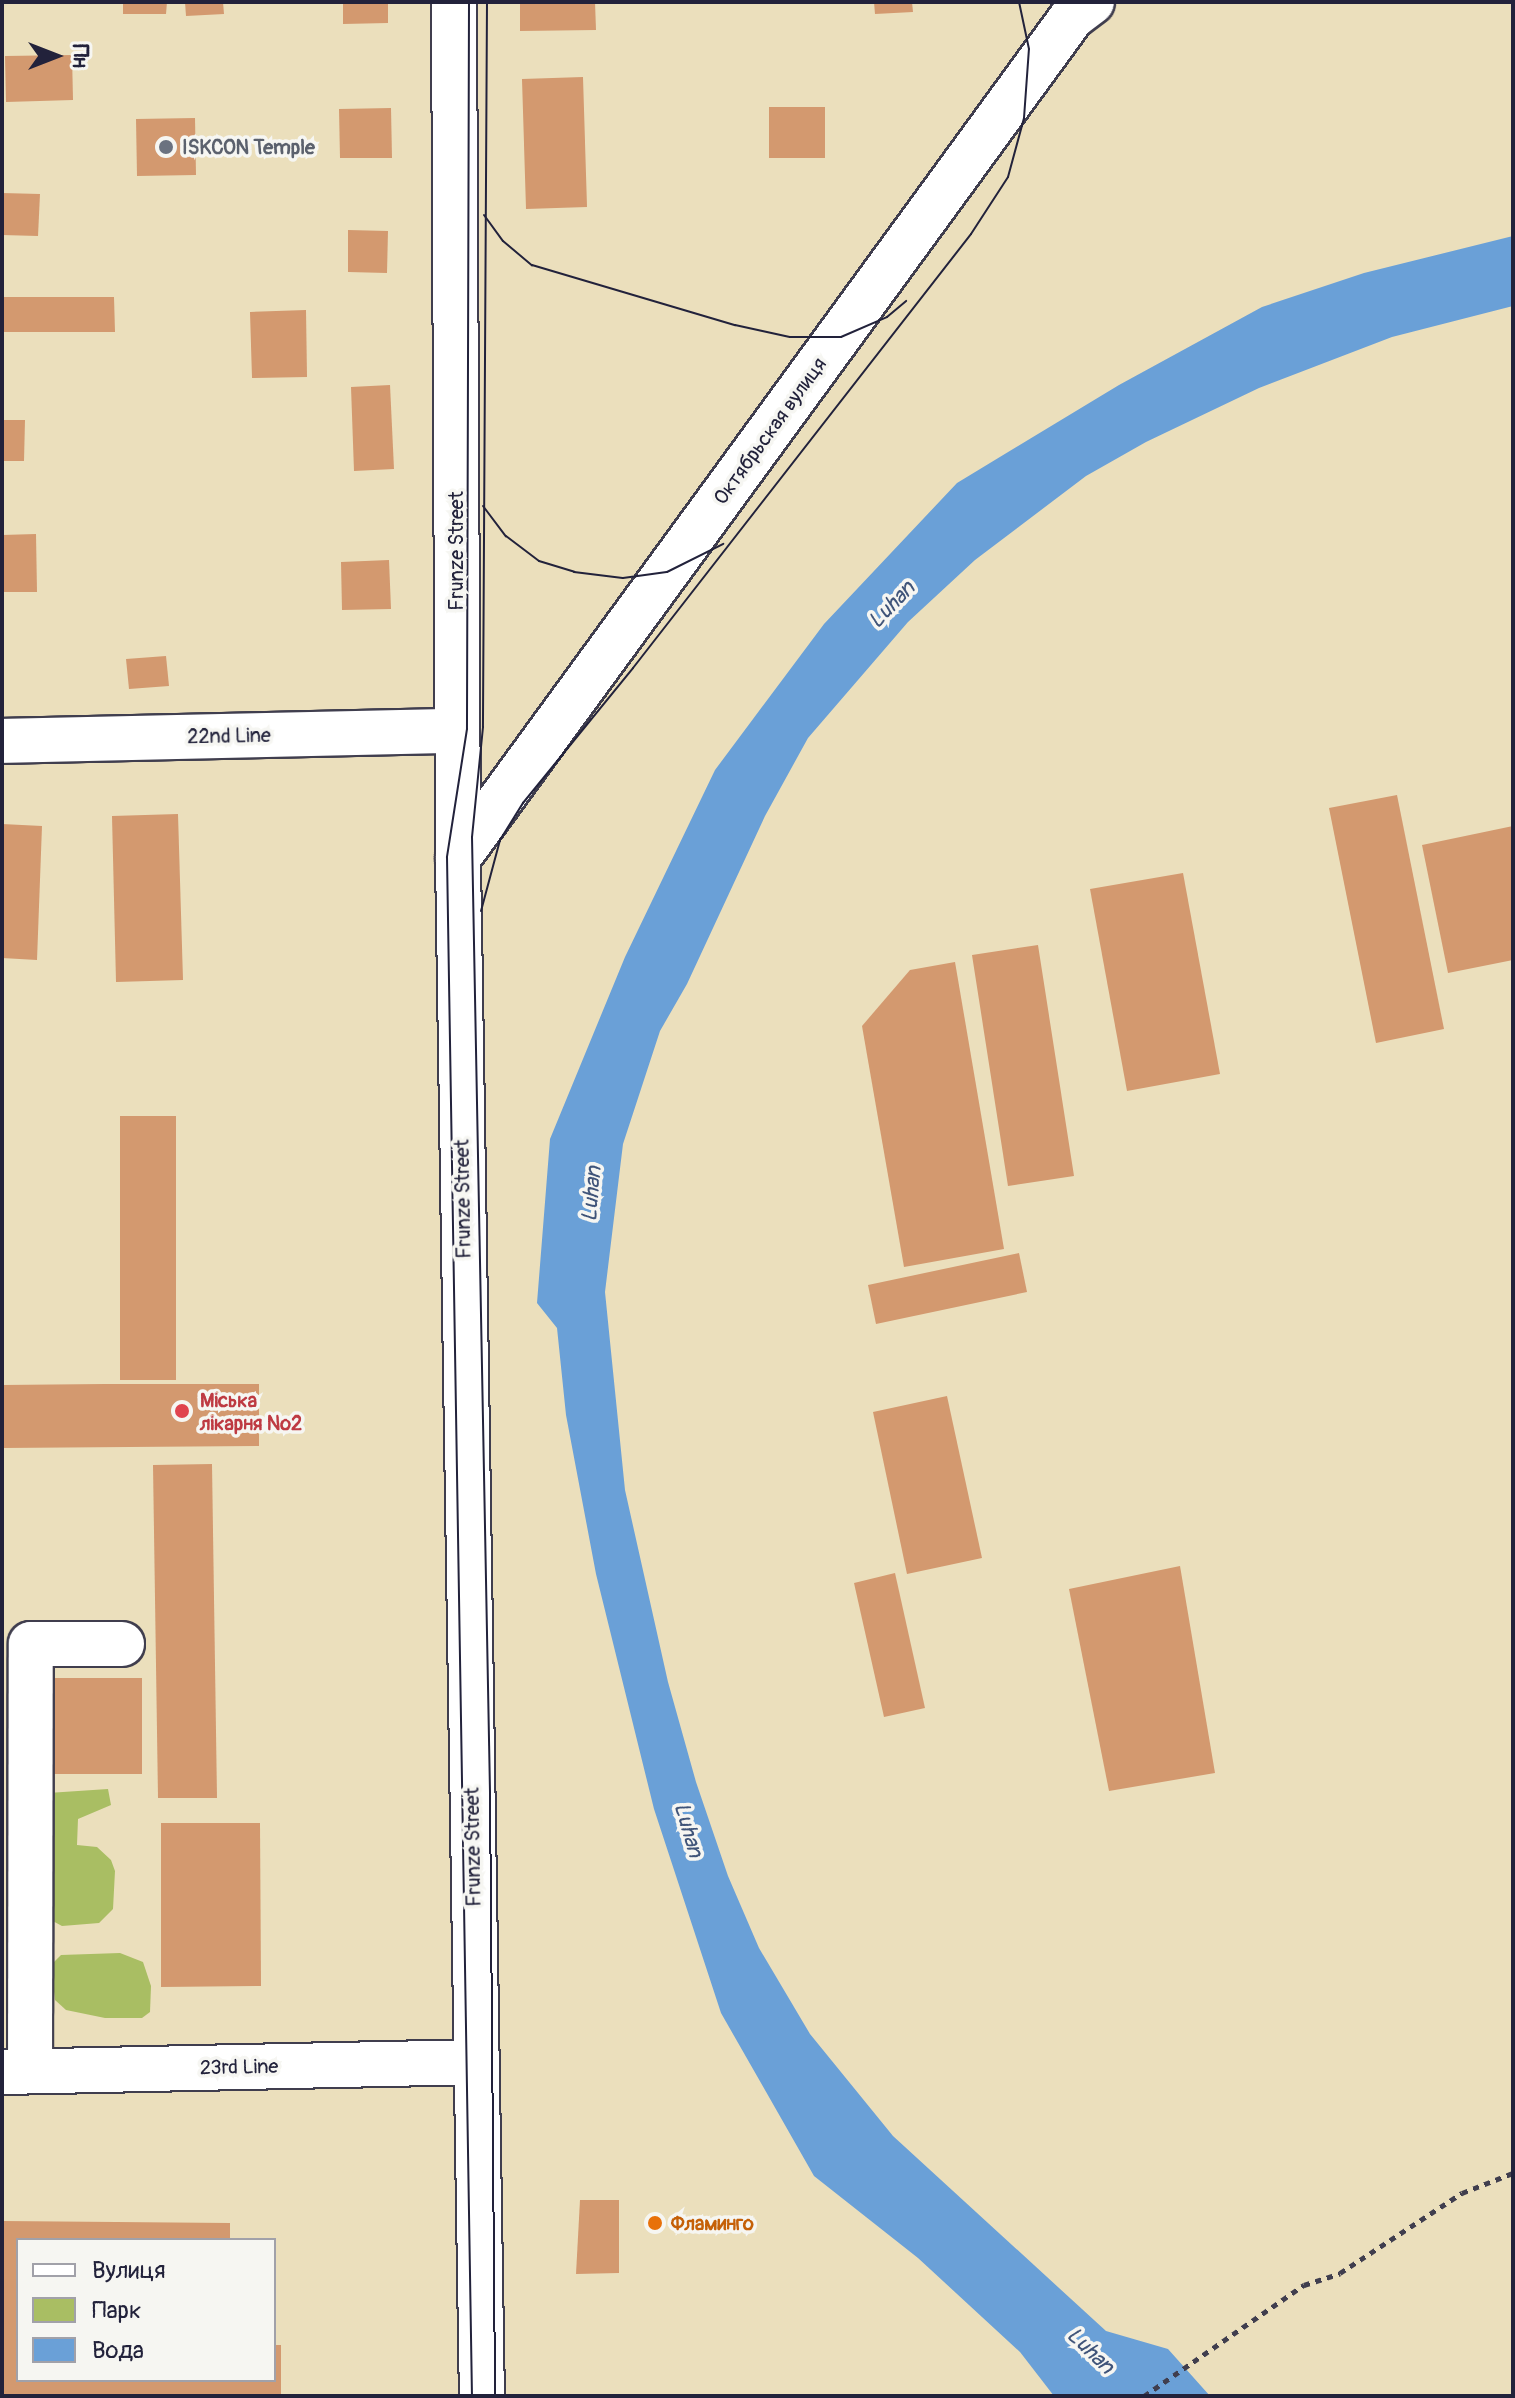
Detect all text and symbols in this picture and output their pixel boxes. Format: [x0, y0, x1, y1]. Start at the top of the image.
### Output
north arrow [16, 16, 96, 96]
text: Пн [66, 44, 94, 68]
place label: ISKCON Temple [182, 135, 315, 159]
marker: ISKCON Temple [157, 138, 175, 156]
street label: Октябрьская вулиця [709, 353, 831, 509]
street label: Frunze Street [444, 491, 468, 611]
water label: Luhan [863, 576, 921, 634]
street label: 22nd Line [187, 723, 271, 749]
street label: Frunze Street [450, 1139, 476, 1259]
water label: Luhan [576, 1165, 608, 1223]
place label: Міська лікарня №2 [200, 1388, 302, 1435]
marker: Міська лікарня №2 [171, 1400, 193, 1422]
street label: Frunze Street [460, 1787, 486, 1907]
water label: Luhan [668, 1800, 708, 1860]
street label: 23rd Line [200, 2054, 278, 2080]
place label: Фламинго [671, 2211, 754, 2235]
marker: Фламинго [646, 2214, 664, 2232]
legend [16, 2238, 276, 2382]
text: Вулиця [92, 2256, 165, 2285]
text: Парк [92, 2296, 141, 2325]
water label: Luhan [1061, 2322, 1119, 2380]
text: Вода [92, 2336, 144, 2365]

